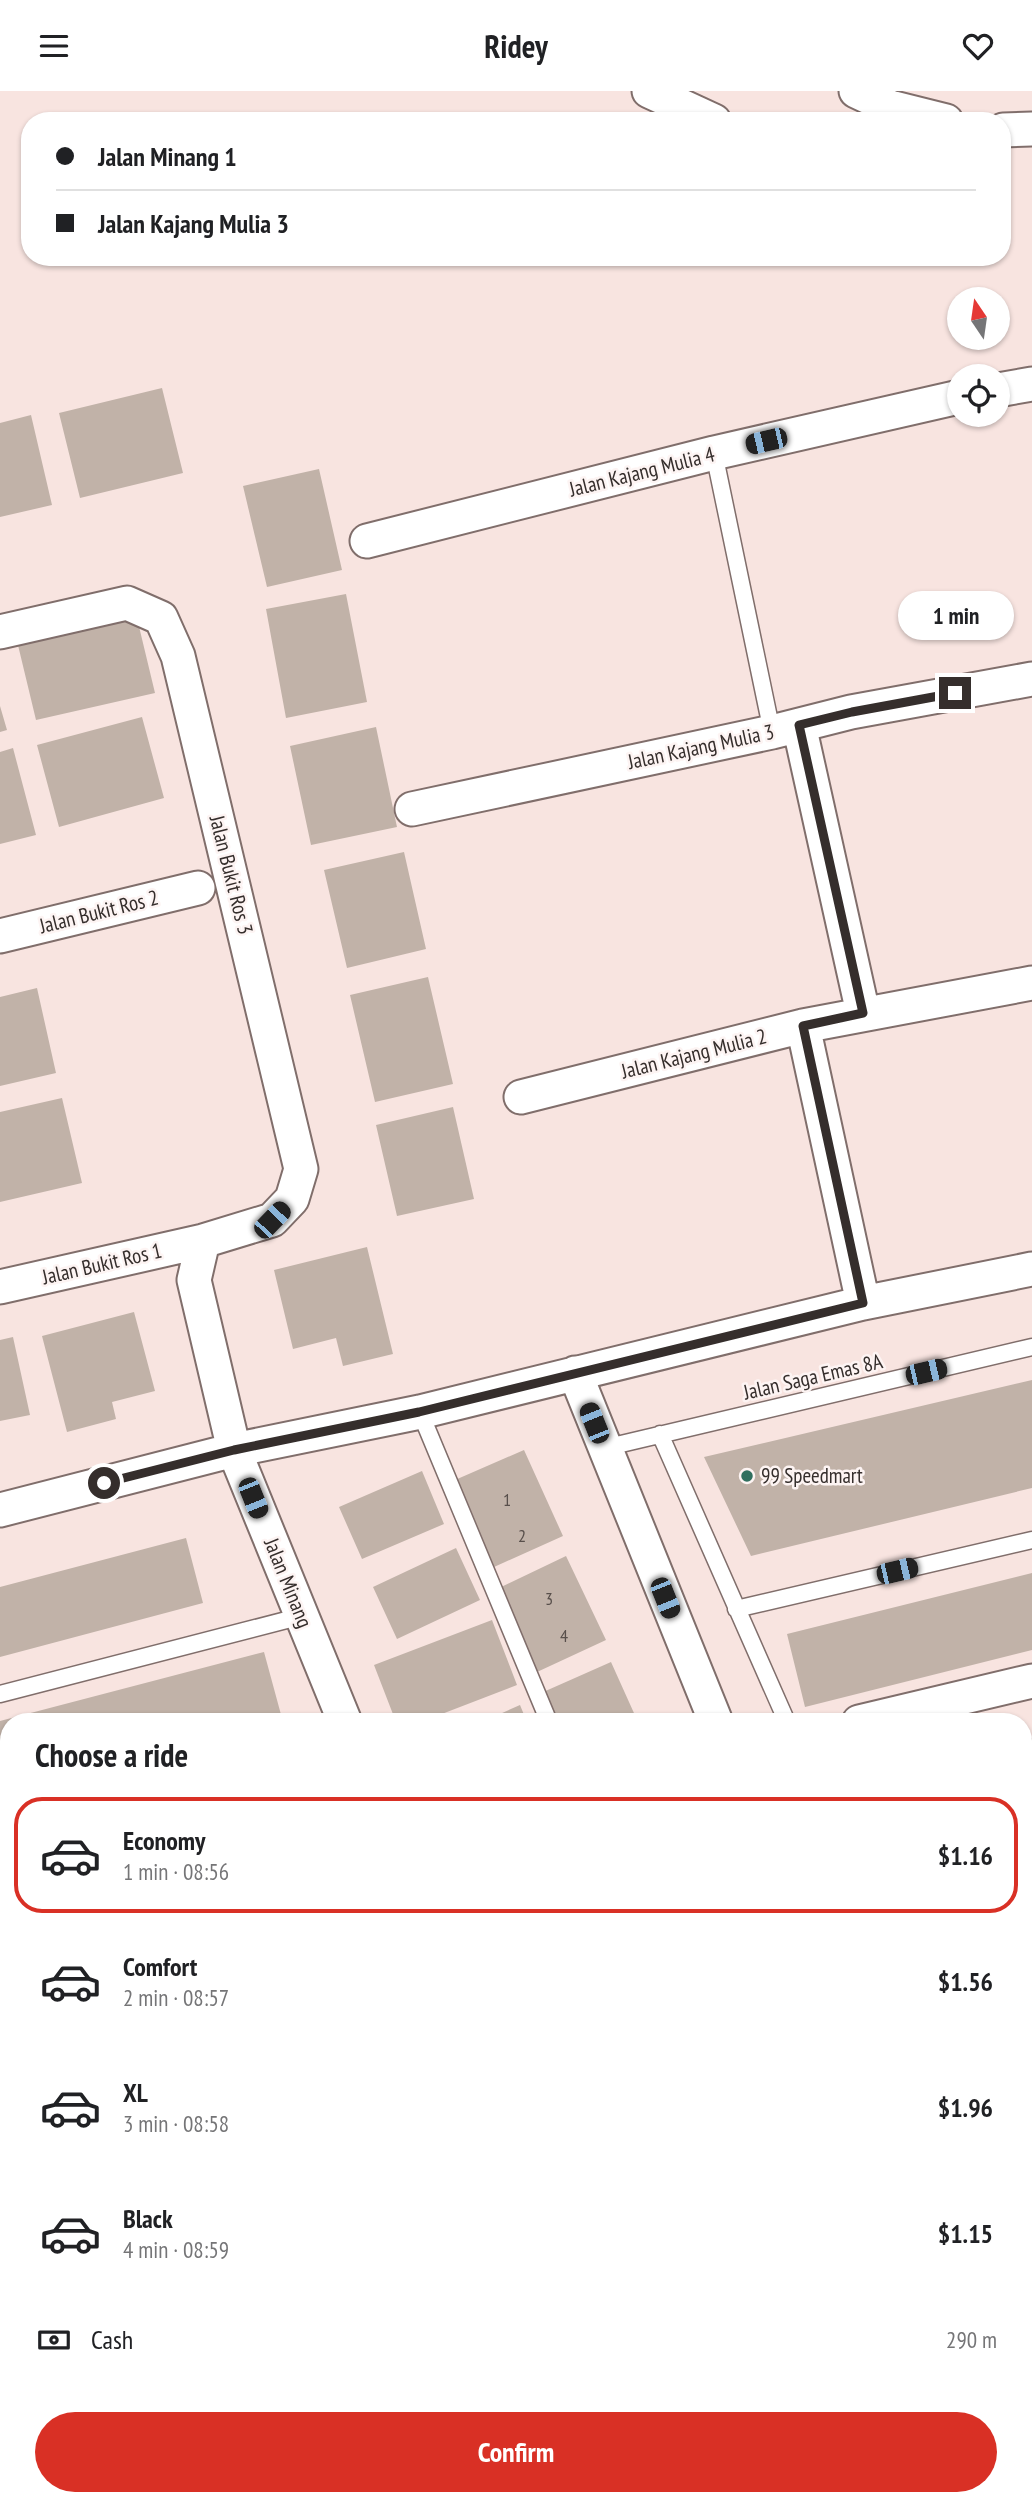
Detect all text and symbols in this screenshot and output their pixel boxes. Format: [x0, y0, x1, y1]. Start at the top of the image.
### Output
text: Ridey [484, 25, 548, 67]
icon: menu [35, 27, 73, 65]
icon: heart [959, 27, 997, 65]
text: Jalan Minang 1 [98, 140, 237, 173]
text: Jalan Kajang Mulia 3 [98, 207, 289, 240]
north arrow [947, 287, 1010, 350]
map controls [947, 287, 1010, 427]
button: locate [947, 364, 1010, 427]
car [744, 426, 789, 456]
street label: Jalan Kajang Mulia 4 [566, 440, 718, 503]
callout: 1 min [897, 591, 1013, 641]
text: 1 min [933, 601, 979, 630]
route end [939, 677, 971, 709]
street label: Jalan Kajang Mulia 3 [624, 718, 776, 775]
street label: Jalan Bukit Ros 3 [203, 812, 259, 937]
street label: Jalan Bukit Ros 2 [36, 884, 161, 940]
street label: Jalan Kajang Mulia 2 [618, 1022, 769, 1085]
car [250, 1198, 295, 1242]
street label: Jalan Bukit Ros 1 [39, 1237, 164, 1291]
street label: Jalan Saga Emas 8A [740, 1347, 885, 1406]
car [904, 1357, 949, 1387]
car [577, 1400, 612, 1446]
place label: 99 Speedmart [761, 1462, 863, 1489]
route start [88, 1467, 120, 1499]
marker: 99 Speedmart [739, 1468, 755, 1484]
car [236, 1475, 271, 1521]
house number: 1 [503, 1488, 511, 1511]
house number: 2 [518, 1524, 526, 1547]
street label: Jalan Minang [258, 1533, 319, 1632]
car [875, 1556, 920, 1586]
car [648, 1575, 683, 1621]
house number: 3 [545, 1587, 553, 1610]
house number: 4 [560, 1624, 568, 1647]
text: Choose a ride [35, 1734, 188, 1776]
icon: car [39, 1824, 102, 1887]
text: Economy [123, 1824, 205, 1857]
text: $1.16 [938, 1839, 993, 1872]
text: 1 min · 08:56 [123, 1857, 229, 1886]
icon: car [39, 1950, 102, 2013]
text: Comfort [123, 1950, 197, 1983]
text: $1.56 [938, 1965, 993, 1998]
text: 2 min · 08:57 [123, 1983, 229, 2012]
icon: car [39, 2076, 102, 2139]
text: XL [123, 2076, 148, 2109]
text: $1.96 [938, 2091, 993, 2124]
text: 3 min · 08:58 [123, 2109, 229, 2138]
icon: car [39, 2202, 102, 2265]
text: Black [123, 2202, 173, 2235]
text: $1.15 [938, 2217, 993, 2250]
text: 4 min · 08:59 [123, 2235, 229, 2264]
icon: cash [35, 2321, 73, 2359]
text: Cash [91, 2323, 133, 2356]
text: 290 m [946, 2325, 997, 2354]
button: Confirm [35, 2412, 997, 2492]

